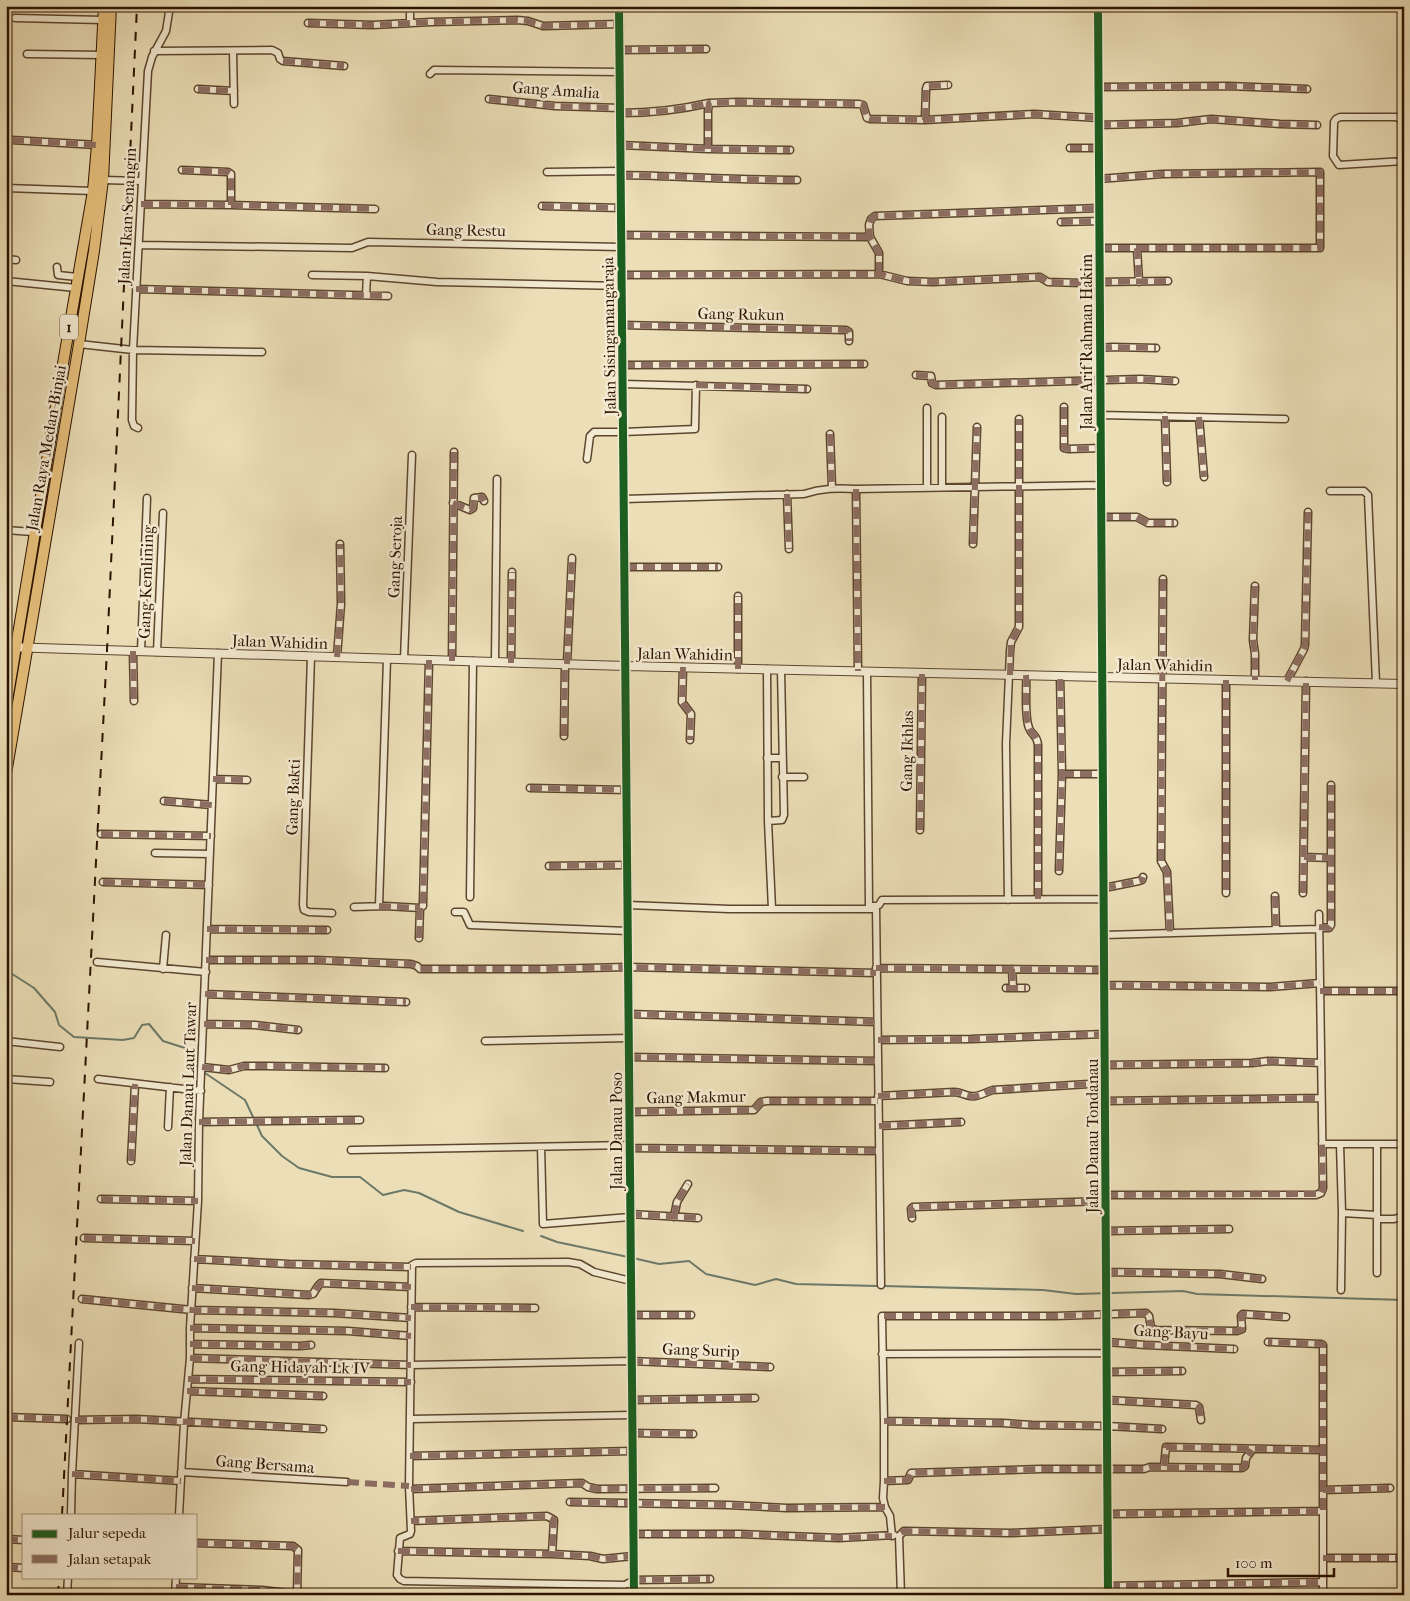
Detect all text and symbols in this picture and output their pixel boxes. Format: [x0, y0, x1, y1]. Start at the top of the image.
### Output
street label: Gang Amalia [512, 77, 601, 103]
street label: Jalan Ikan Senangin [114, 146, 140, 287]
street label: Gang Restu [426, 220, 506, 240]
street label: Jalan Arif Rahman Hakim [1077, 253, 1096, 432]
street label: Jalan Sisingamangaraja [598, 256, 620, 417]
street label: Gang Rukun [697, 304, 785, 324]
road number: 1 [60, 314, 78, 340]
street label: Jalan Raya Medan-Binjai [22, 363, 70, 534]
street label: Gang Seroja [384, 515, 406, 599]
street label: Gang Kemlining [135, 524, 157, 639]
street label: Jalan Wahidin [230, 631, 329, 653]
street label: Jalan Wahidin [635, 644, 734, 664]
street label: Jalan Wahidin [1115, 655, 1214, 675]
street label: Gang Ikhlas [897, 710, 917, 792]
street label: Gang Bakti [282, 758, 304, 836]
street label: Jalan Danau Laut Tawar [176, 1002, 200, 1168]
street label: Jalan Danau Tondanau [1083, 1059, 1102, 1215]
street label: Jalan Danau Poso [607, 1072, 626, 1192]
street label: Gang Makmur [646, 1087, 746, 1107]
street label: Gang Bayu [1133, 1321, 1209, 1343]
street label: Gang Surip [662, 1339, 740, 1361]
street label: Gang Hidayah Lk IV [230, 1356, 370, 1378]
street label: Gang Bersama [215, 1451, 316, 1477]
legend [22, 1514, 198, 1578]
text: Jalur sepeda [67, 1524, 147, 1542]
scale bar [1228, 1546, 1334, 1578]
text: Jalan setapak [67, 1550, 152, 1568]
text: 100 m [1235, 1554, 1273, 1572]

